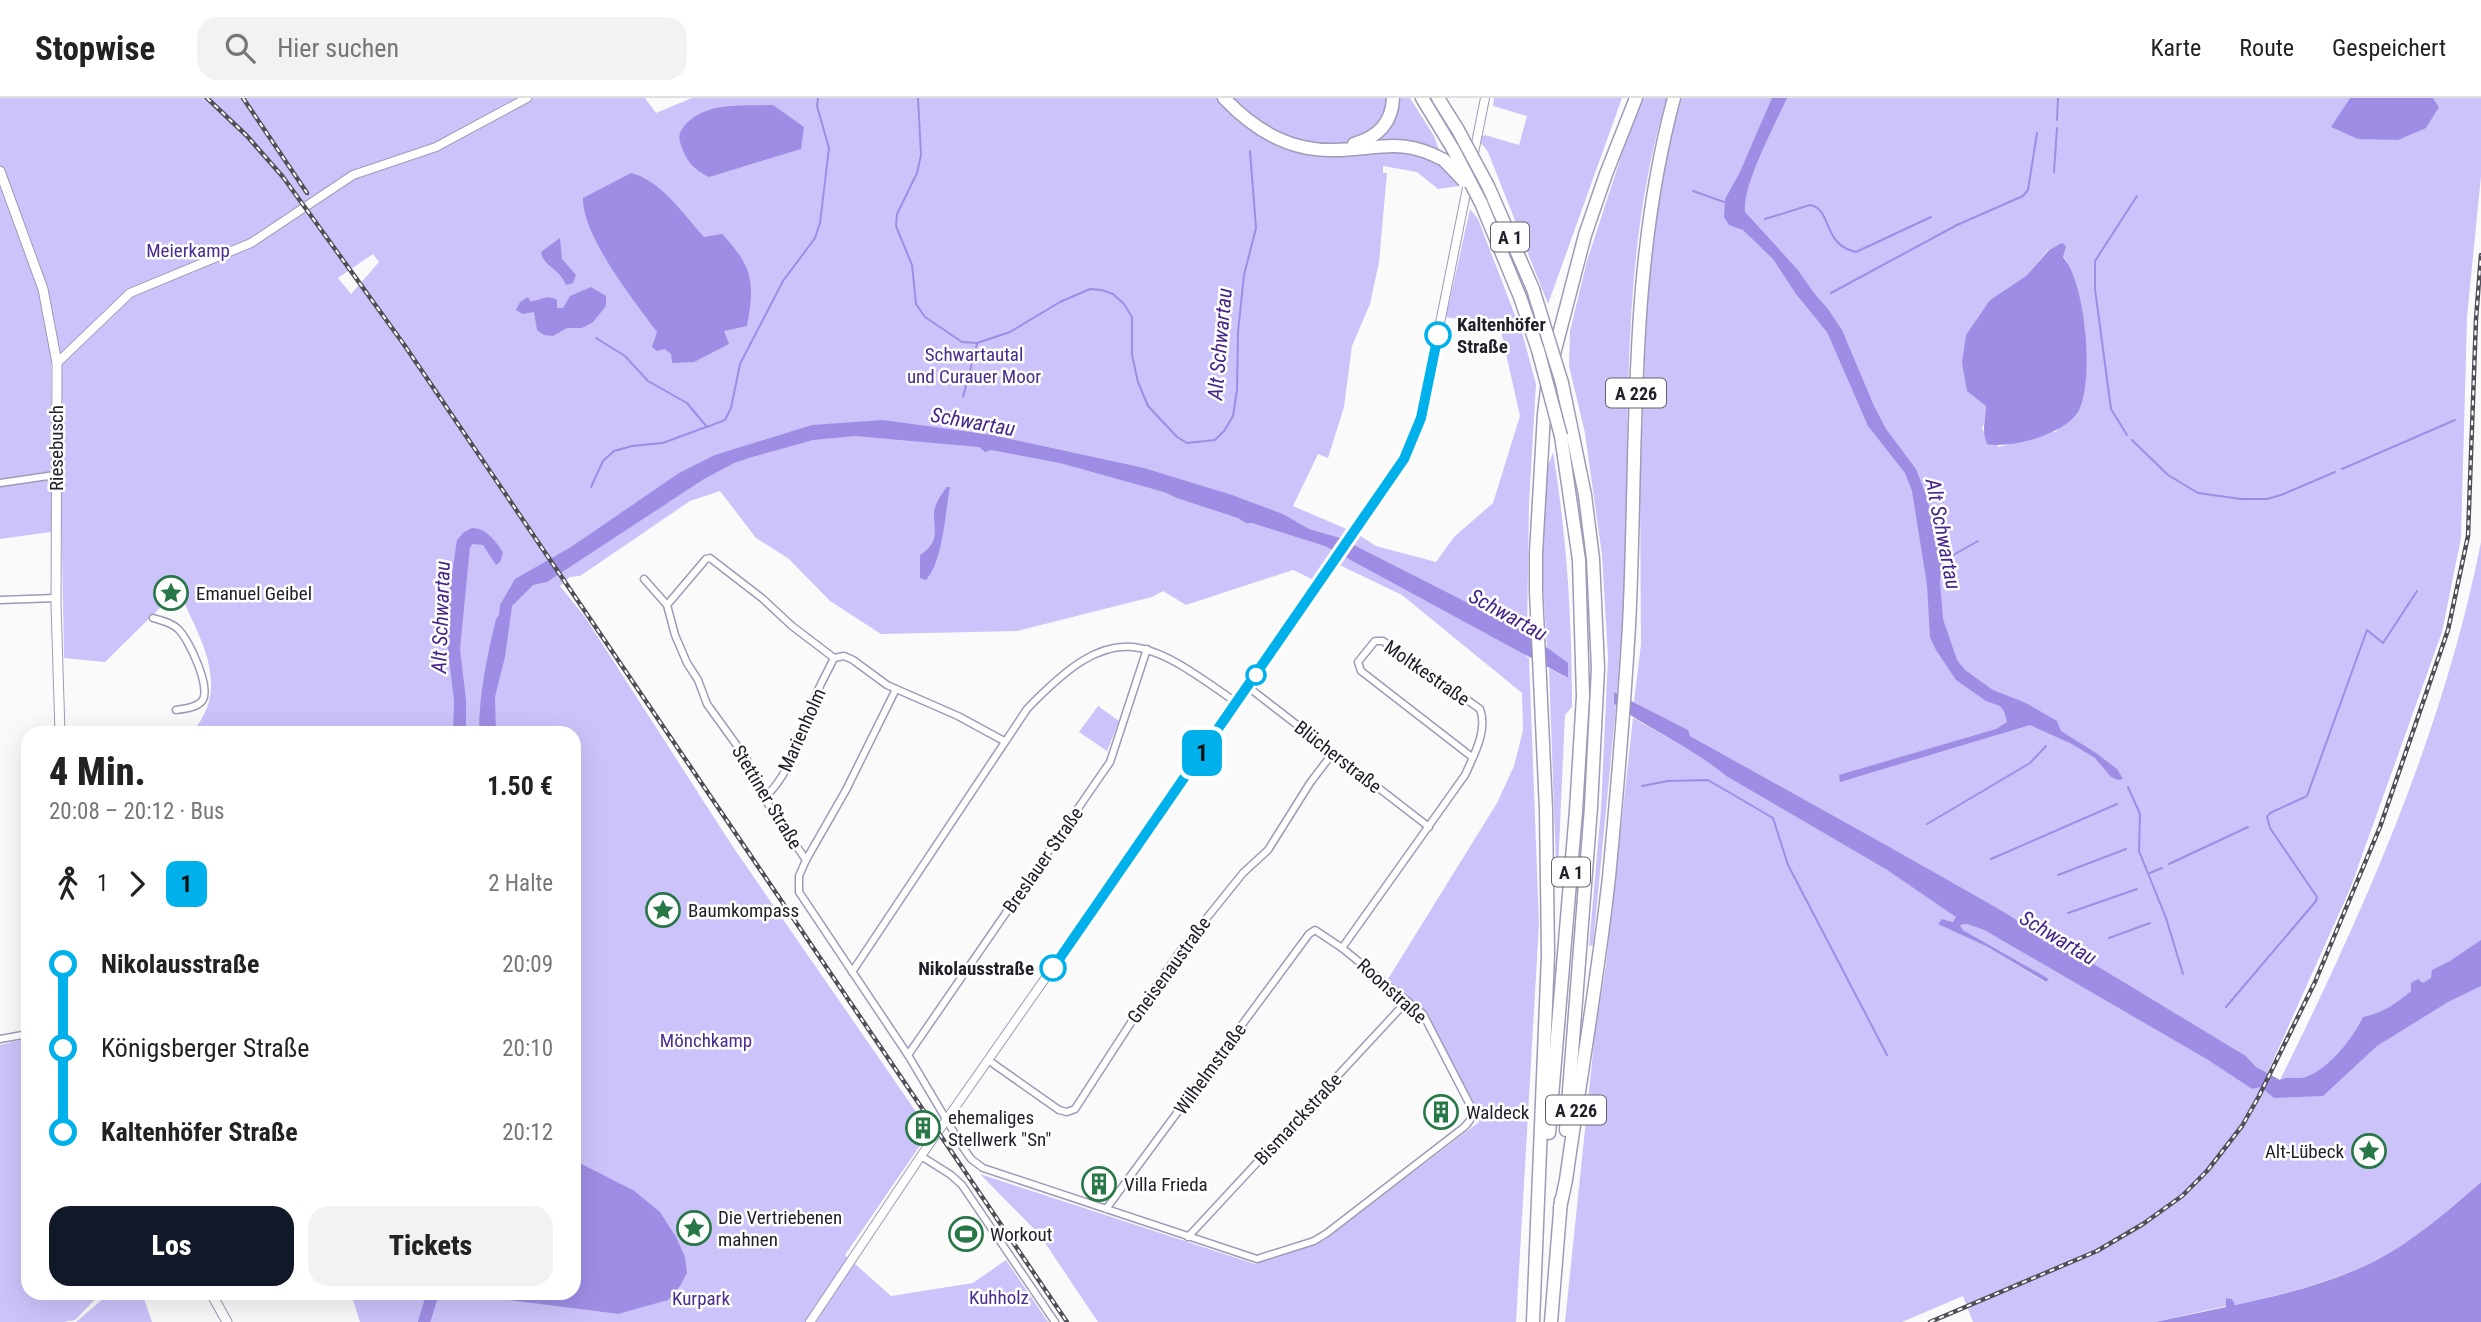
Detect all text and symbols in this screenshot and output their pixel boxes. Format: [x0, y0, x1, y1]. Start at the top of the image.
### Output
search box [197, 17, 687, 80]
text: Stopwise [35, 29, 155, 68]
icon: search [221, 29, 259, 67]
text: Hier suchen [277, 33, 399, 63]
text: Karte [2151, 34, 2201, 62]
text: Route [2239, 34, 2294, 62]
text: Gespeichert [2332, 34, 2446, 62]
road number: A 1 [1491, 222, 1529, 252]
park label: Meierkamp [146, 239, 230, 262]
water label: Alt Schwartau [1203, 287, 1237, 402]
place label: Kaltenhöfer Straße [1457, 313, 1546, 358]
marker: Kaltenhöfer Straße [1425, 322, 1451, 348]
park label: Schwartautal und Curauer Moor [907, 343, 1041, 388]
road number: A 226 [1606, 379, 1666, 408]
water label: Schwartau [929, 403, 1017, 441]
street label: Riesebusch [45, 405, 68, 491]
water label: Alt Schwartau [1920, 476, 1966, 592]
water label: Alt Schwartau [427, 560, 455, 675]
place icon: Emanuel Geibel [152, 574, 190, 612]
place label: Emanuel Geibel [196, 582, 312, 605]
water label: Schwartau [1465, 584, 1551, 646]
street label: Moltkestraße [1380, 635, 1474, 711]
unlabelled marker [1246, 665, 1266, 685]
street label: Marienholm [773, 685, 831, 775]
street label: Blücherstraße [1290, 716, 1386, 798]
line badge: 1 [1179, 730, 1225, 776]
text: 1 [1196, 739, 1208, 767]
street label: Stettiner Straße [727, 741, 807, 853]
text: 4 Min. [49, 750, 146, 794]
text: 1.50 € [487, 771, 553, 801]
text: 20:08 – 20:12 · Bus [49, 798, 225, 825]
street label: Breslauer Straße [998, 803, 1088, 917]
road number: A 1 [1552, 858, 1590, 886]
icon: walk [49, 865, 87, 903]
icon: forward [118, 865, 156, 903]
text: 1 [97, 870, 108, 897]
text: 1 [180, 870, 193, 898]
text: 2 Halte [488, 870, 553, 897]
place icon: Baumkompass [644, 891, 682, 929]
place label: Baumkompass [688, 899, 799, 922]
water label: Schwartau [2015, 906, 2101, 970]
street label: Gneisenaustraße [1123, 912, 1216, 1028]
text: Nikolausstraße [101, 949, 259, 979]
text: 20:09 [502, 951, 553, 978]
street label: Roonstraße [1352, 954, 1432, 1028]
marker: Nikolausstraße [1040, 955, 1066, 981]
place label: Nikolausstraße [918, 957, 1034, 980]
street label: Wilhelmstraße [1169, 1019, 1251, 1119]
park label: Mönchkamp [660, 1029, 752, 1052]
text: Königsberger Straße [101, 1033, 310, 1063]
text: 20:10 [502, 1035, 553, 1062]
street label: Bismarckstraße [1250, 1068, 1347, 1170]
building icon: Waldeck [1422, 1093, 1460, 1131]
road number: A 226 [1546, 1096, 1606, 1125]
place label: Waldeck [1466, 1101, 1530, 1124]
place label: ehemaliges Stellwerk "Sn" [948, 1106, 1051, 1151]
building icon: ehemaliges Stellwerk "Sn" [904, 1109, 942, 1147]
text: Kaltenhöfer Straße [101, 1117, 298, 1147]
text: 20:12 [502, 1119, 553, 1146]
place icon: Alt-Lübeck [2350, 1132, 2388, 1170]
place label: Alt-Lübeck [2265, 1140, 2344, 1163]
building icon: Villa Frieda [1080, 1165, 1118, 1203]
place label: Villa Frieda [1124, 1173, 1208, 1196]
button: Los [49, 1206, 294, 1286]
button: Tickets [308, 1206, 553, 1286]
place label: Die Vertriebenen mahnen [718, 1206, 842, 1251]
place icon: Die Vertriebenen mahnen [675, 1209, 713, 1247]
sports icon: Workout [947, 1215, 985, 1253]
place label: Workout [990, 1223, 1052, 1246]
park label: Kuhholz [969, 1286, 1029, 1309]
park label: Kurpark [672, 1287, 730, 1310]

